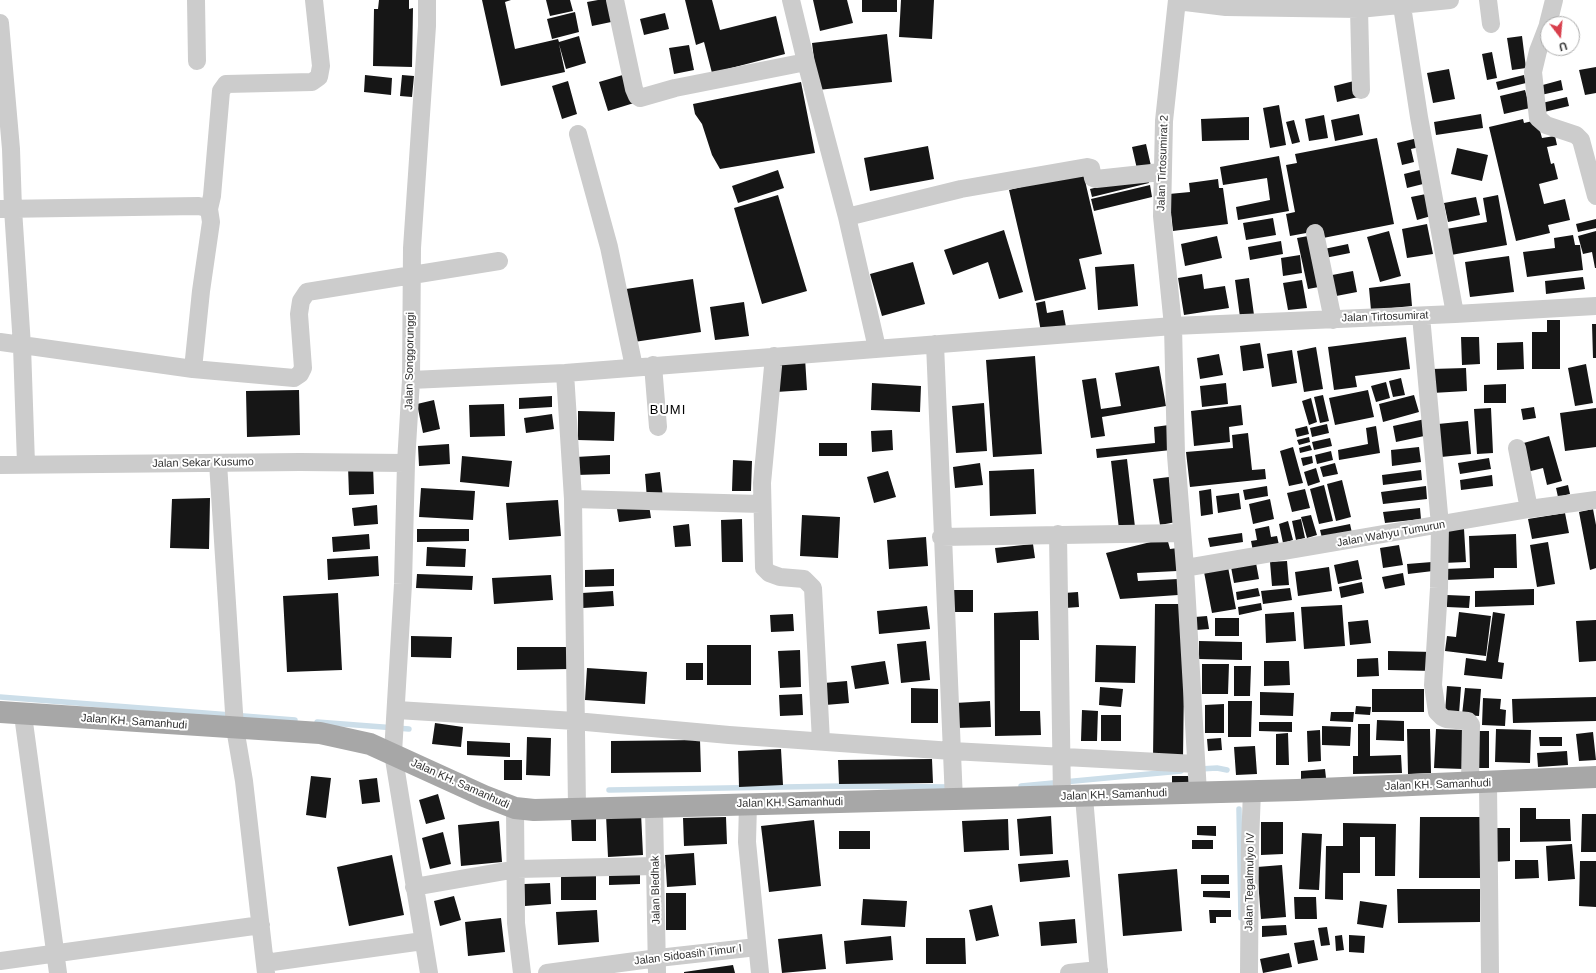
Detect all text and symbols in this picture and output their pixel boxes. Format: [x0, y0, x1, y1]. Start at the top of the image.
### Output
north arrow [1540, 16, 1580, 56]
text: U [1558, 40, 1569, 53]
street label: Jalan Tirtosumirat 2 [1155, 115, 1171, 211]
street label: Jalan Tirtosumirat [1341, 309, 1429, 325]
street label: Jalan Songgorunggi [403, 312, 417, 410]
district label: BUMI [650, 402, 686, 418]
street label: Jalan Sekar Kusumo [152, 456, 254, 470]
street label: Jalan Wahyu Tumurun [1336, 518, 1446, 550]
street label: Jalan KH. Samanhudi [80, 712, 188, 732]
street label: Jalan KH. Samanhudi [409, 756, 511, 812]
street label: Jalan KH. Samanhudi [1385, 777, 1491, 793]
street label: Jalan KH. Samanhudi [1061, 787, 1167, 803]
street label: Jalan KH. Samanhudi [737, 795, 843, 811]
street label: Jalan Tegalmulyo IV [1243, 833, 1257, 931]
street label: Jalan Bledhak [649, 855, 663, 925]
street label: Jalan Sidoasih Timur I [633, 942, 743, 968]

